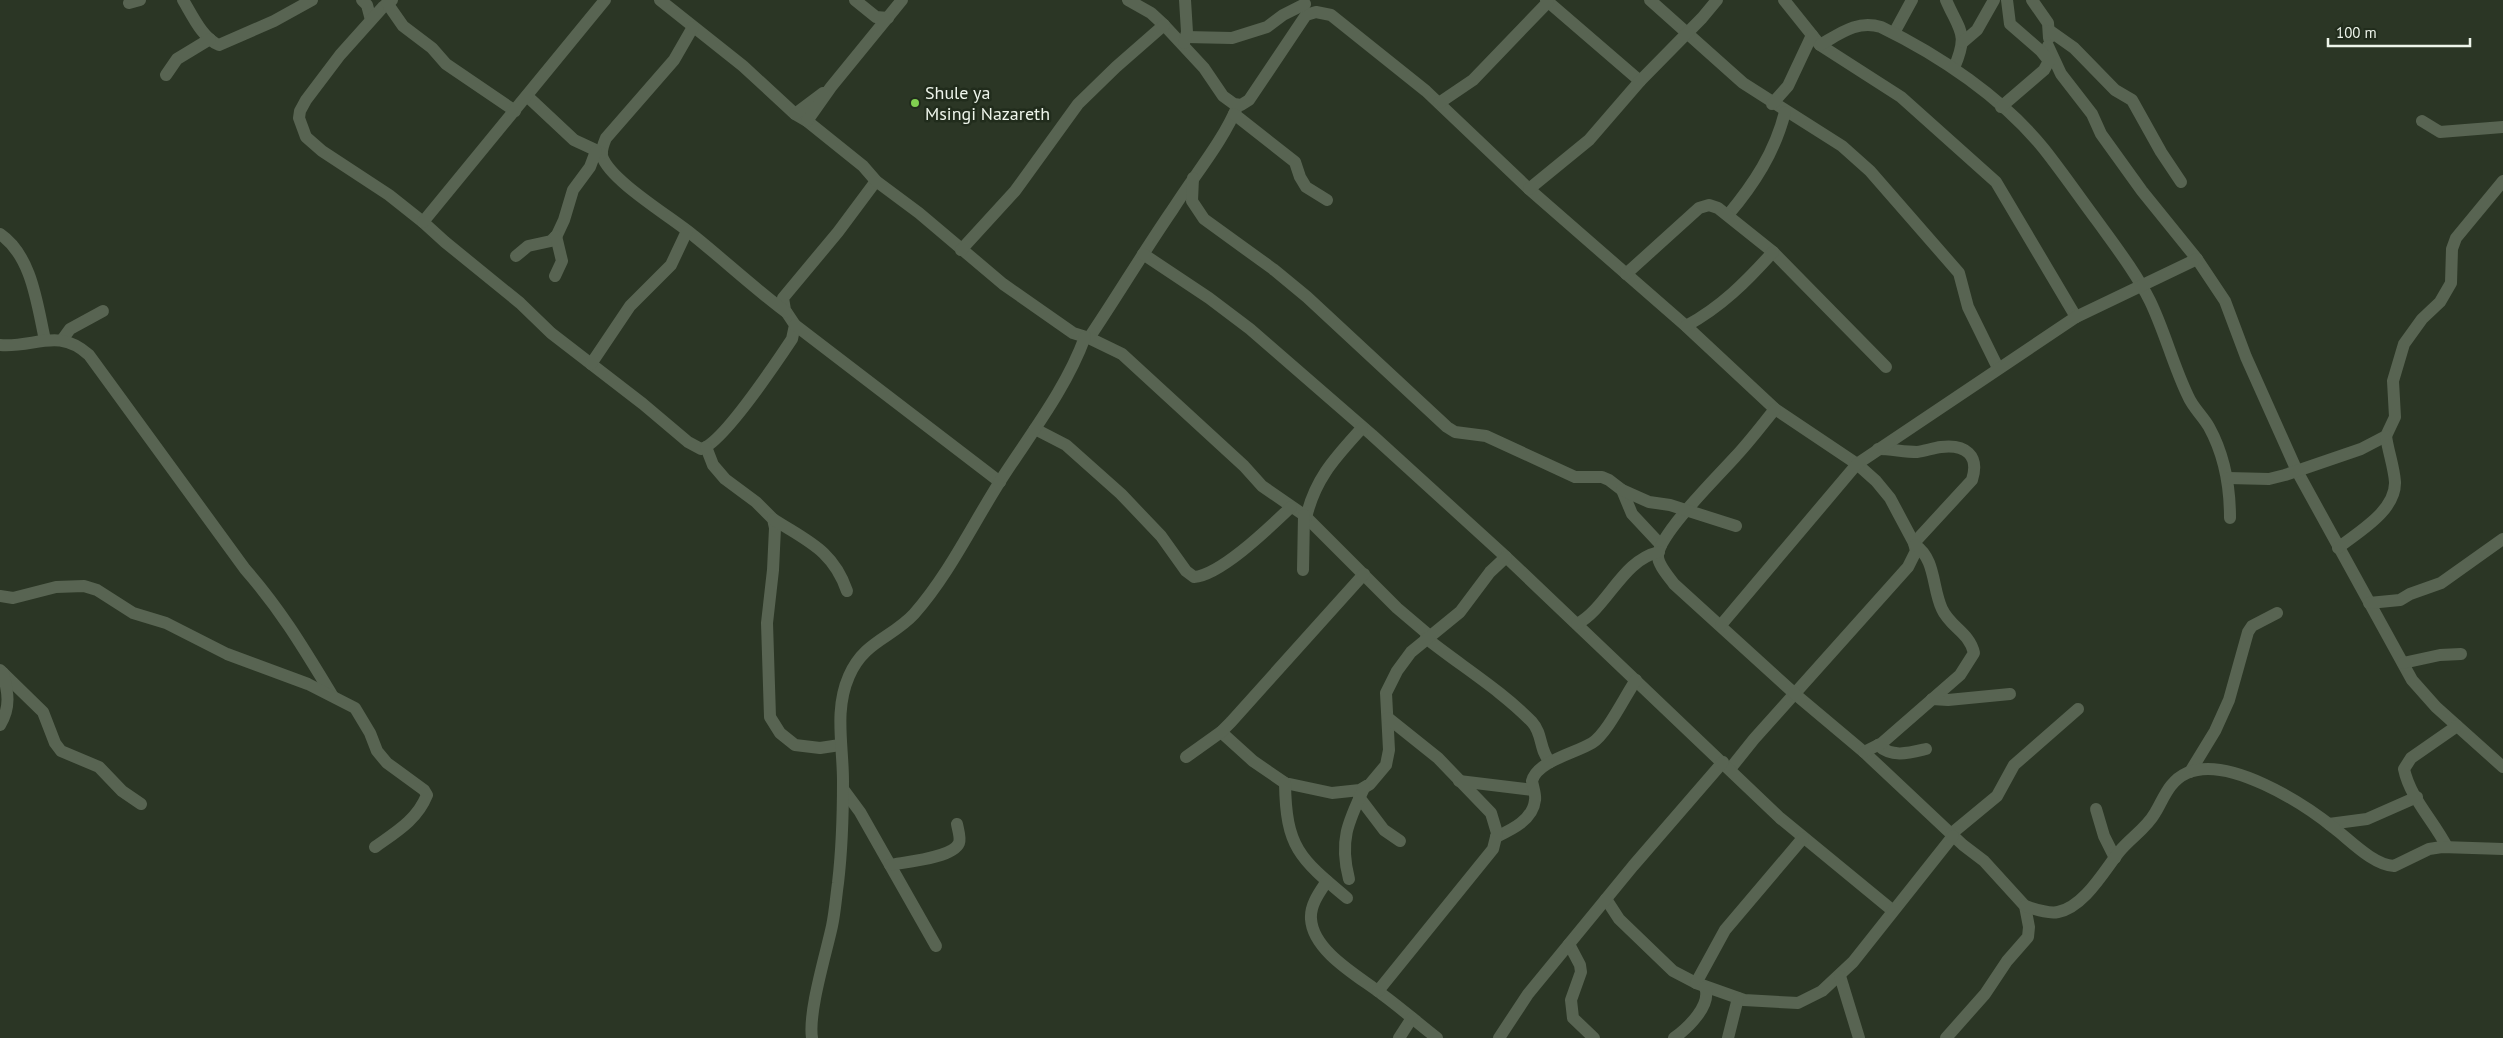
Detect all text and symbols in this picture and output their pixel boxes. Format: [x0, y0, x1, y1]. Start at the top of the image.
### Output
scale bar [2328, 15, 2470, 47]
text: 100 m [2336, 23, 2377, 42]
place label: Shule ya Msingi Nazareth [925, 81, 1050, 125]
marker: Shule ya Msingi Nazareth [909, 97, 921, 109]

